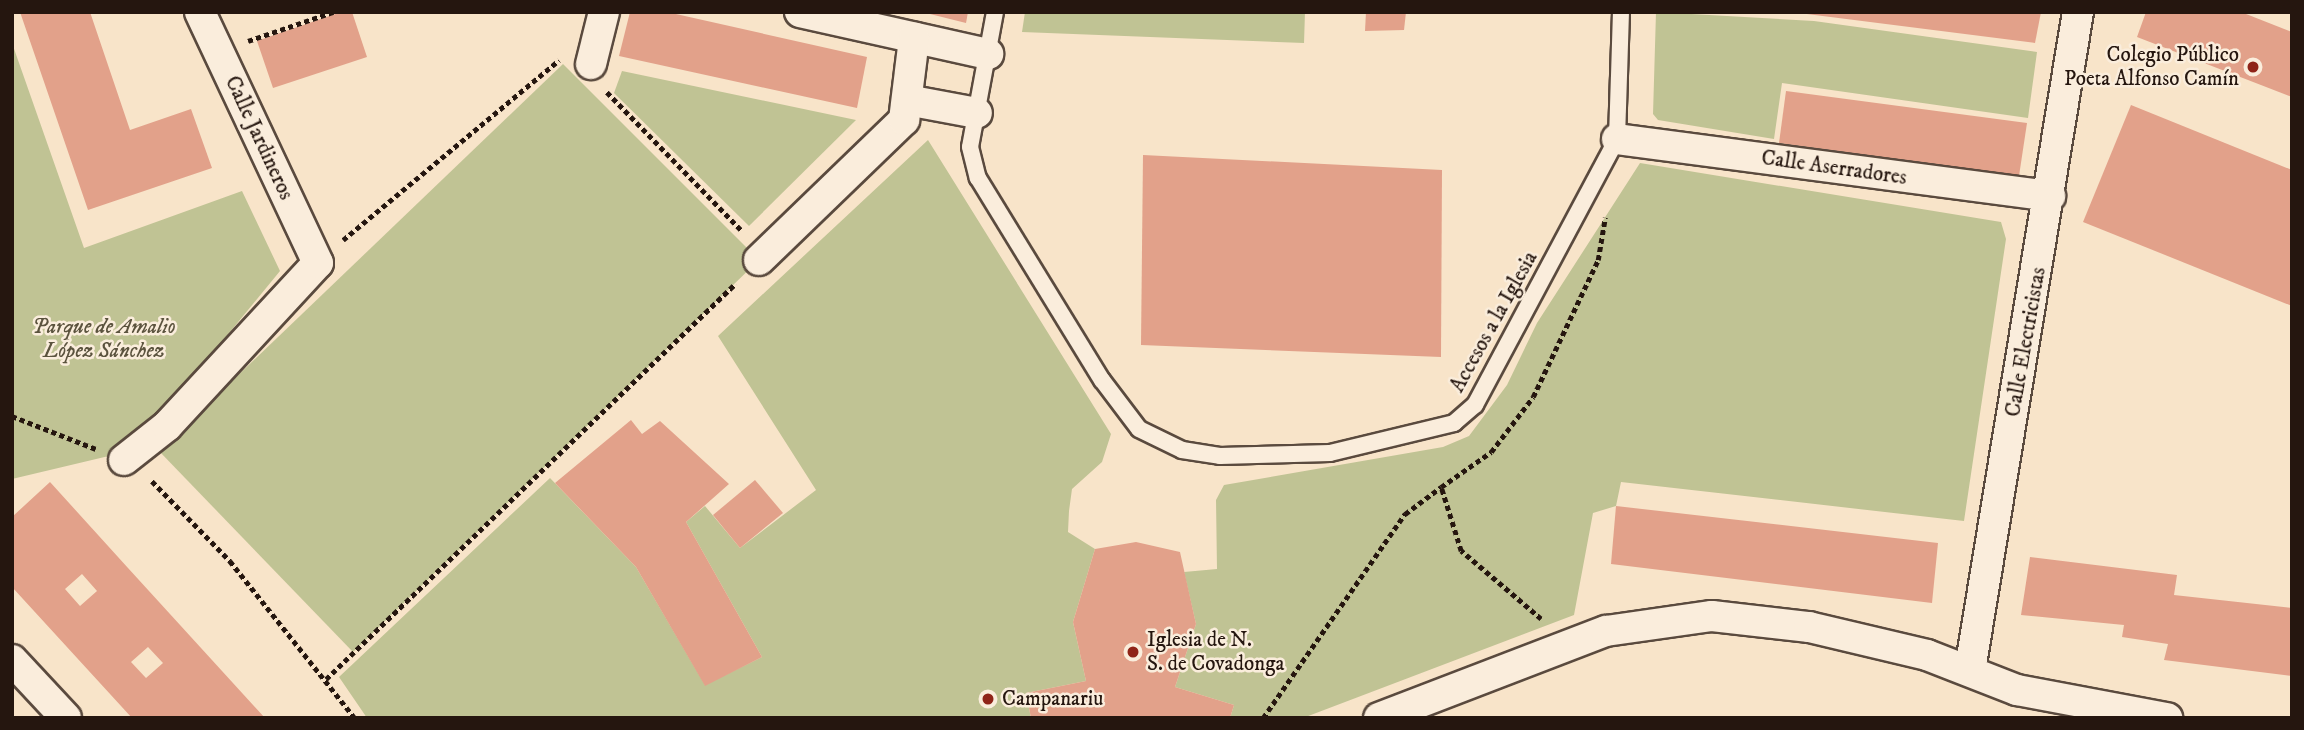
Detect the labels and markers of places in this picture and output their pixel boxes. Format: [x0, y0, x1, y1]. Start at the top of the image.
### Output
place label: Colegio Público Poeta Alfonso Camín [2064, 42, 2239, 92]
marker: Colegio Público Poeta Alfonso Camín [2245, 59, 2261, 75]
place label: Iglesia de N. S. de Covadonga [1147, 627, 1284, 677]
marker: Iglesia de N. S. de Covadonga [1125, 644, 1141, 660]
place label: Campanariu [1002, 686, 1103, 712]
marker: Campanariu [980, 691, 996, 707]

